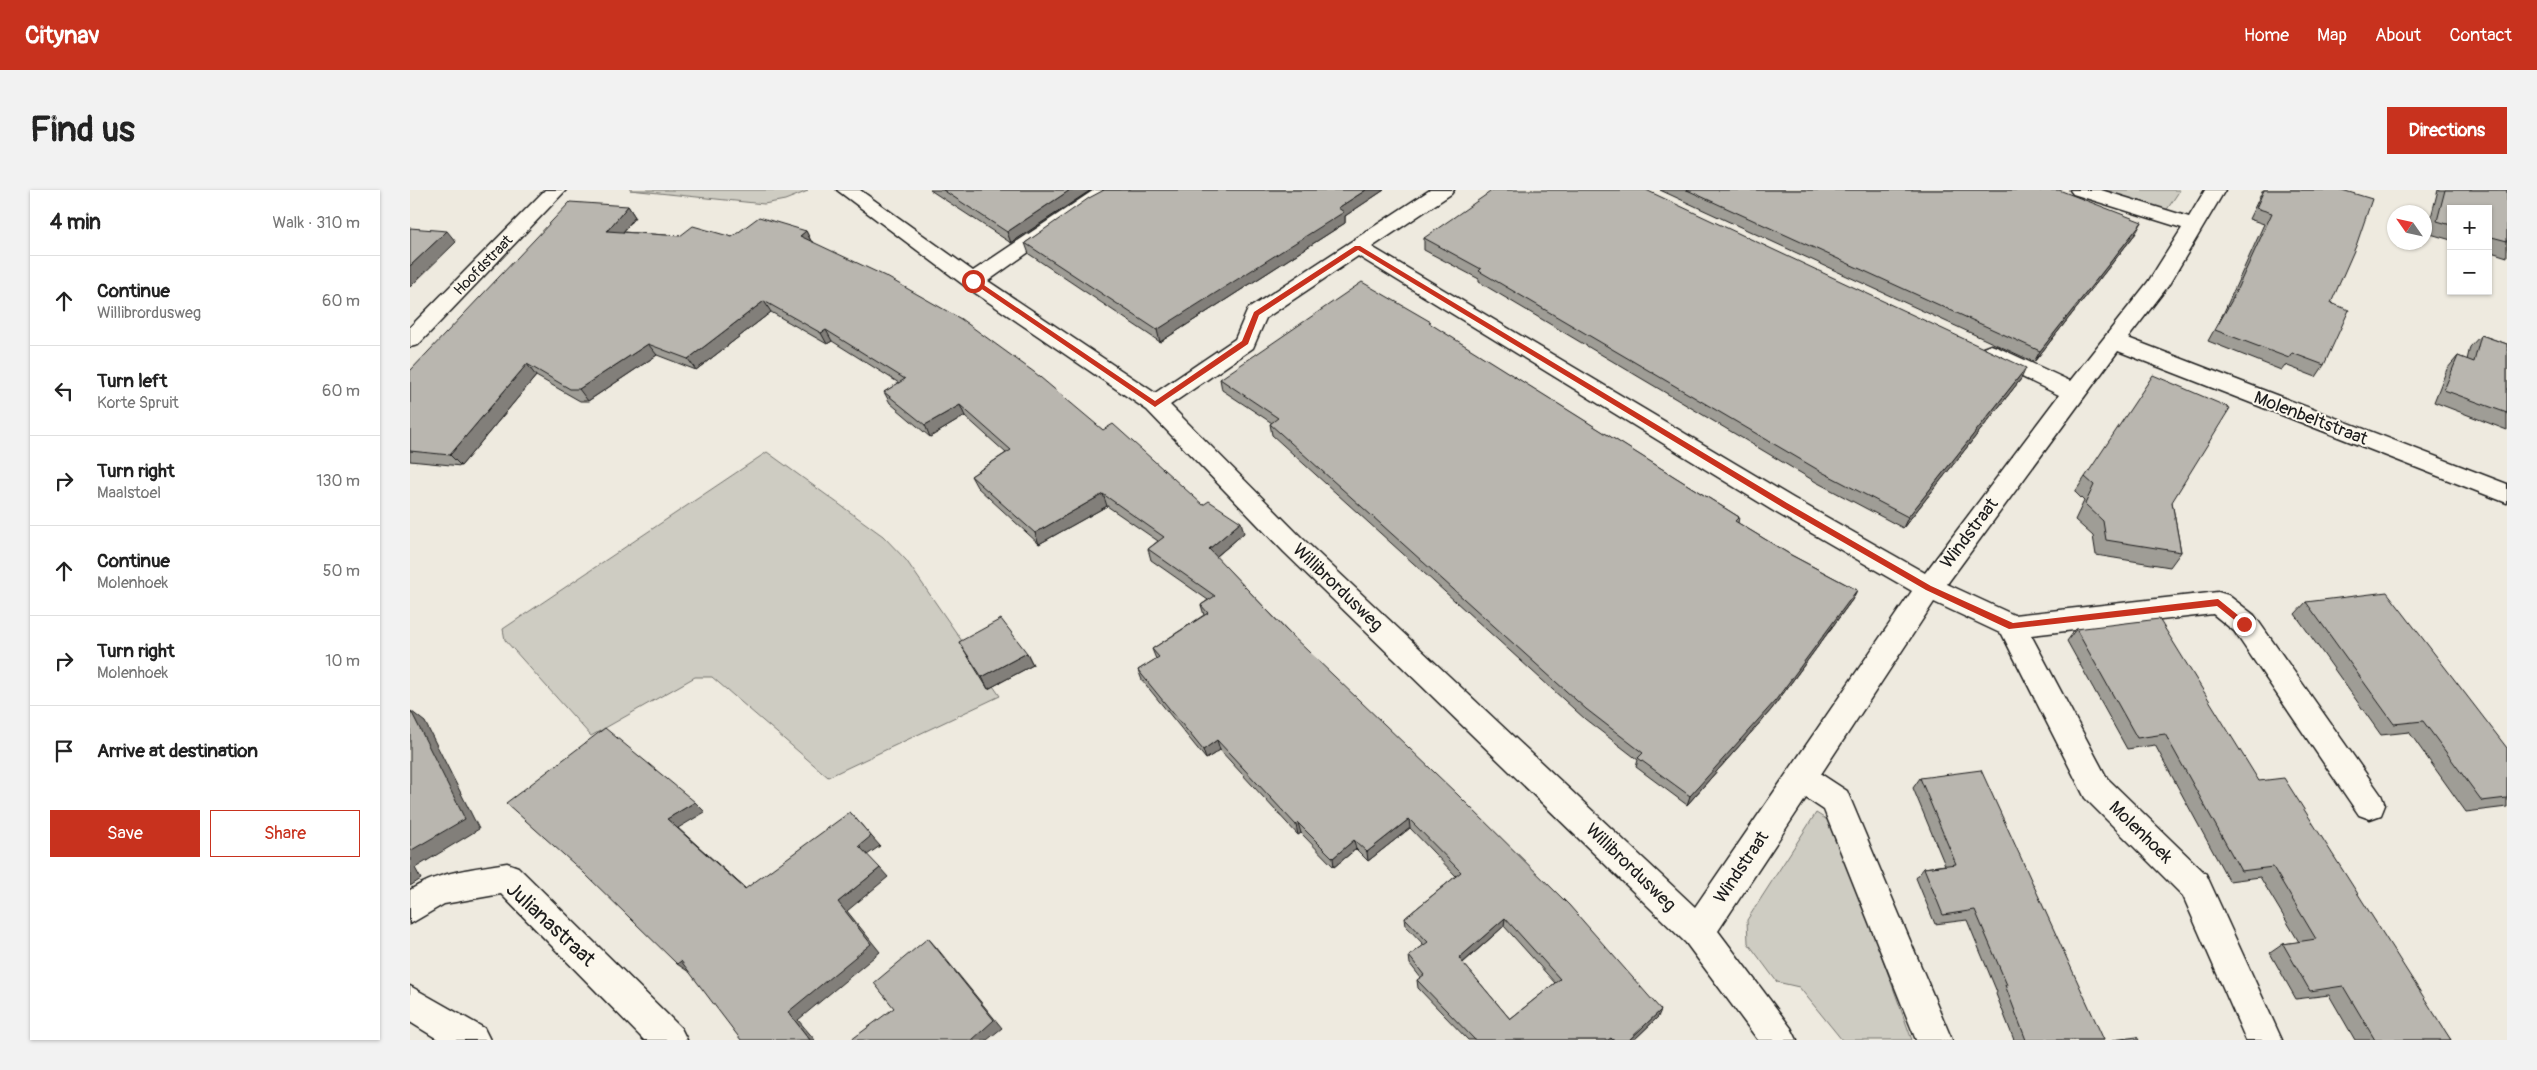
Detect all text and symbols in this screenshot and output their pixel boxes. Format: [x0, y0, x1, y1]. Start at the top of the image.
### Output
text: Citynav [25, 21, 100, 50]
text: Home [2244, 24, 2289, 47]
text: Map [2317, 24, 2347, 47]
text: About [2375, 24, 2421, 47]
text: Contact [2449, 24, 2512, 47]
button: Directions [2387, 107, 2507, 154]
text: Find us [30, 108, 135, 152]
north arrow [2387, 205, 2432, 250]
map controls [2447, 205, 2492, 295]
button: + [2447, 205, 2492, 250]
text: 4 min [50, 209, 101, 236]
text: Walk · 310 m [273, 213, 360, 233]
street label: Hoofdstraat [450, 230, 517, 300]
button: − [2447, 250, 2492, 295]
route start [962, 270, 985, 293]
text: Continue [97, 279, 170, 303]
icon: ahead [50, 287, 78, 315]
text: 60 m [322, 291, 360, 311]
text: Willibrordusweg [97, 303, 201, 323]
text: Turn left [97, 369, 167, 393]
icon: left [50, 377, 78, 405]
text: 60 m [322, 381, 360, 401]
street label: Molenbeltstraat [2251, 386, 2372, 451]
text: Korte Spruit [97, 393, 179, 413]
text: Turn right [97, 459, 175, 483]
icon: right [50, 467, 78, 495]
text: 130 m [316, 471, 360, 491]
text: Maalstoel [97, 483, 161, 503]
street label: Windstraat [1935, 493, 2004, 573]
street label: Willibrordusweg [1288, 538, 1388, 636]
text: Continue [97, 549, 170, 573]
icon: ahead [50, 557, 78, 585]
text: 50 m [323, 561, 360, 581]
text: Molenhoek [97, 573, 168, 593]
route end [2233, 613, 2256, 636]
text: Turn right [97, 639, 175, 663]
icon: right [50, 647, 78, 675]
text: 10 m [325, 651, 360, 671]
text: Molenhoek [97, 663, 168, 683]
icon: arrive [50, 737, 78, 765]
text: Arrive at destination [97, 739, 258, 763]
street label: Molenhoek [2104, 796, 2178, 869]
button: Save [50, 810, 200, 857]
button: Share [210, 810, 360, 857]
street label: Willibrordusweg [1581, 818, 1681, 916]
street label: Windstraat [1709, 826, 1774, 908]
street label: Julianastraat [500, 876, 602, 973]

